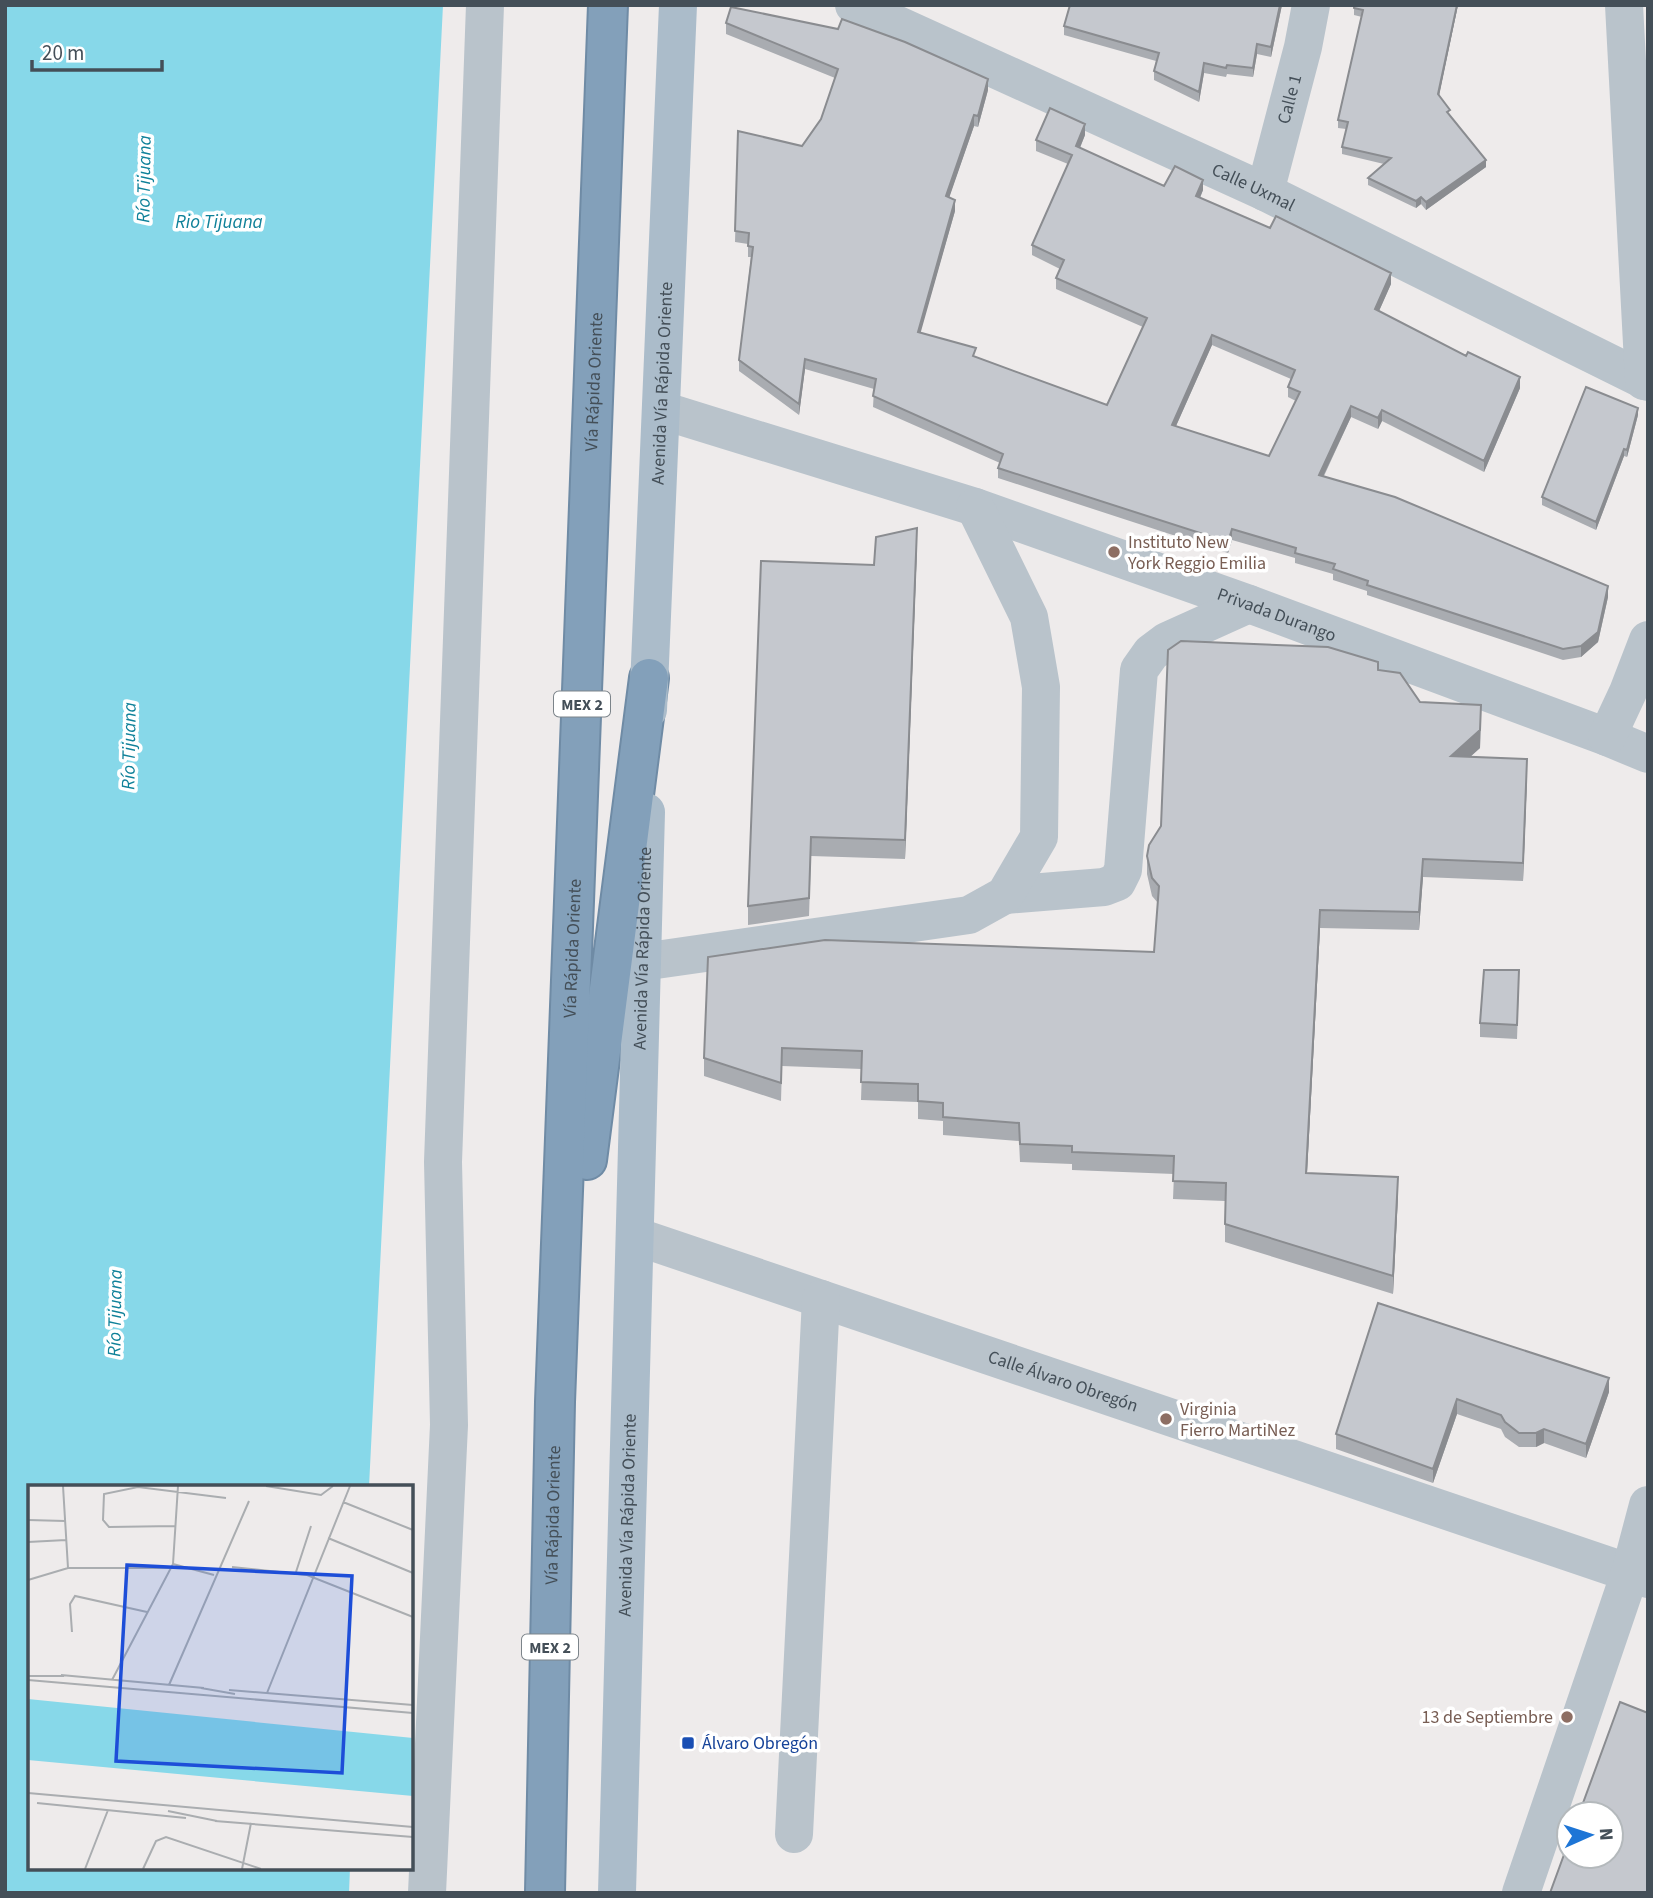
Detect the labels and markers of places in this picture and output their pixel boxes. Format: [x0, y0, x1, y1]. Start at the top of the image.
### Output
place label: Instituto New York Reggio Emilia [1127, 530, 1266, 576]
marker: Instituto New York Reggio Emilia [1106, 544, 1122, 560]
place label: Virginia Fierro MartiNez [1180, 1397, 1295, 1443]
marker: Virginia Fierro MartiNez [1158, 1411, 1174, 1427]
place label: 13 de Septiembre [1421, 1705, 1553, 1730]
marker: 13 de Septiembre [1559, 1709, 1575, 1725]
place label: Álvaro Obregón [702, 1731, 818, 1756]
marker: Álvaro Obregón [680, 1735, 696, 1751]

